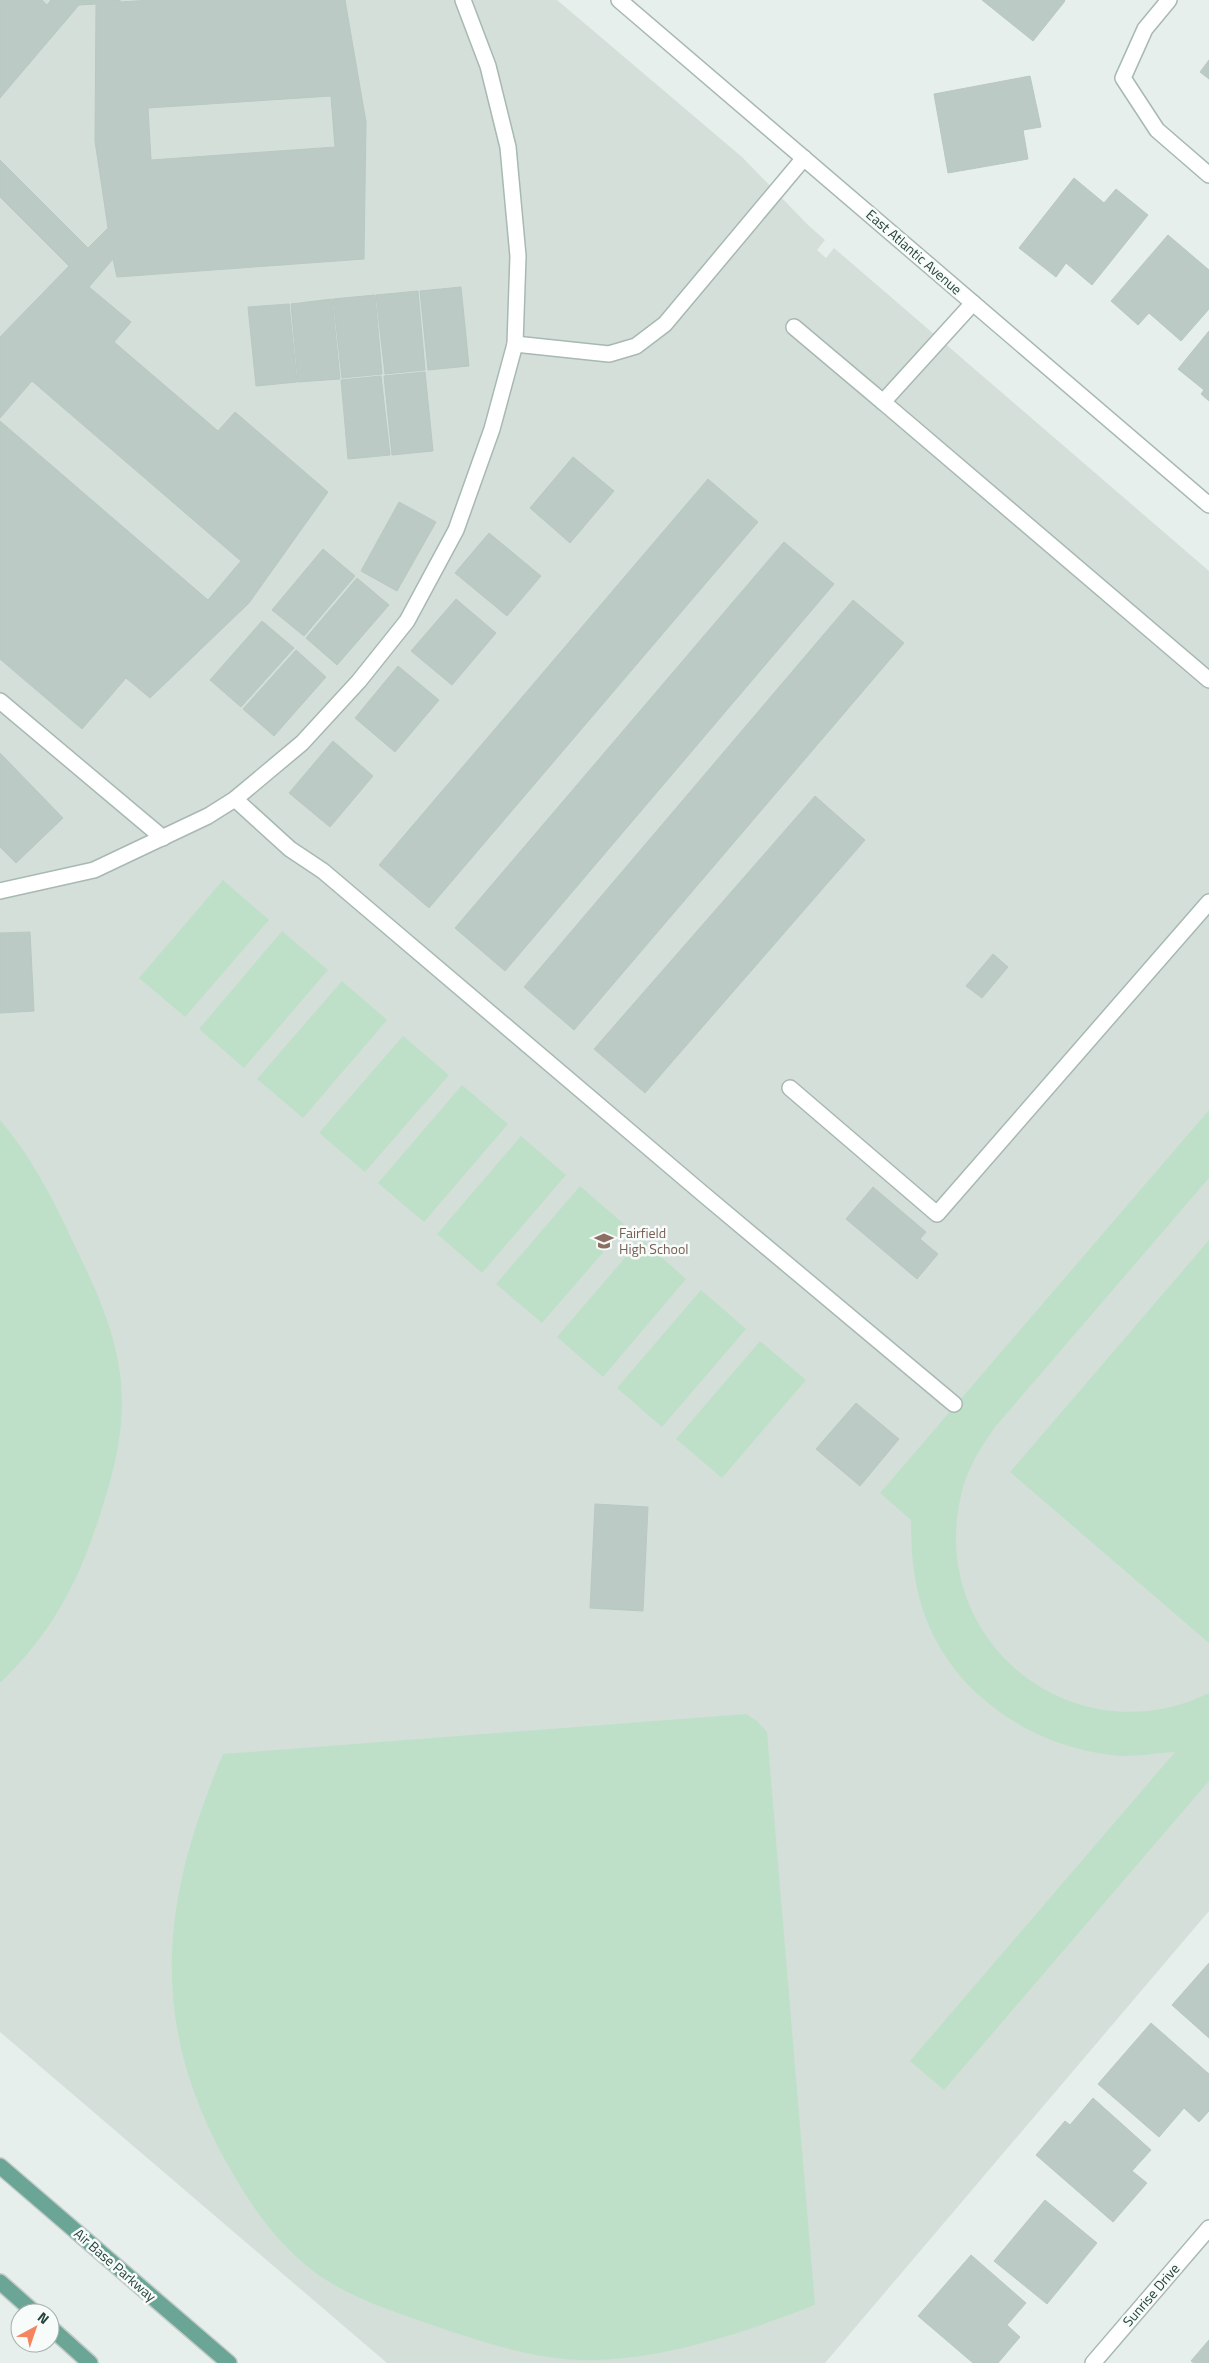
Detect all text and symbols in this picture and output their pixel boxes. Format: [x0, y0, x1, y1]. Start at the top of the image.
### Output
street label: East Atlantic Avenue [862, 204, 967, 299]
place label: Fairfield High School [619, 1222, 689, 1259]
school or university icon: Fairfield High School [593, 1230, 615, 1252]
street label: Air Base Parkway [70, 2223, 161, 2306]
street label: Sunrise Drive [1117, 2258, 1184, 2331]
north arrow [10, 2303, 60, 2353]
text: N [33, 2306, 54, 2329]

